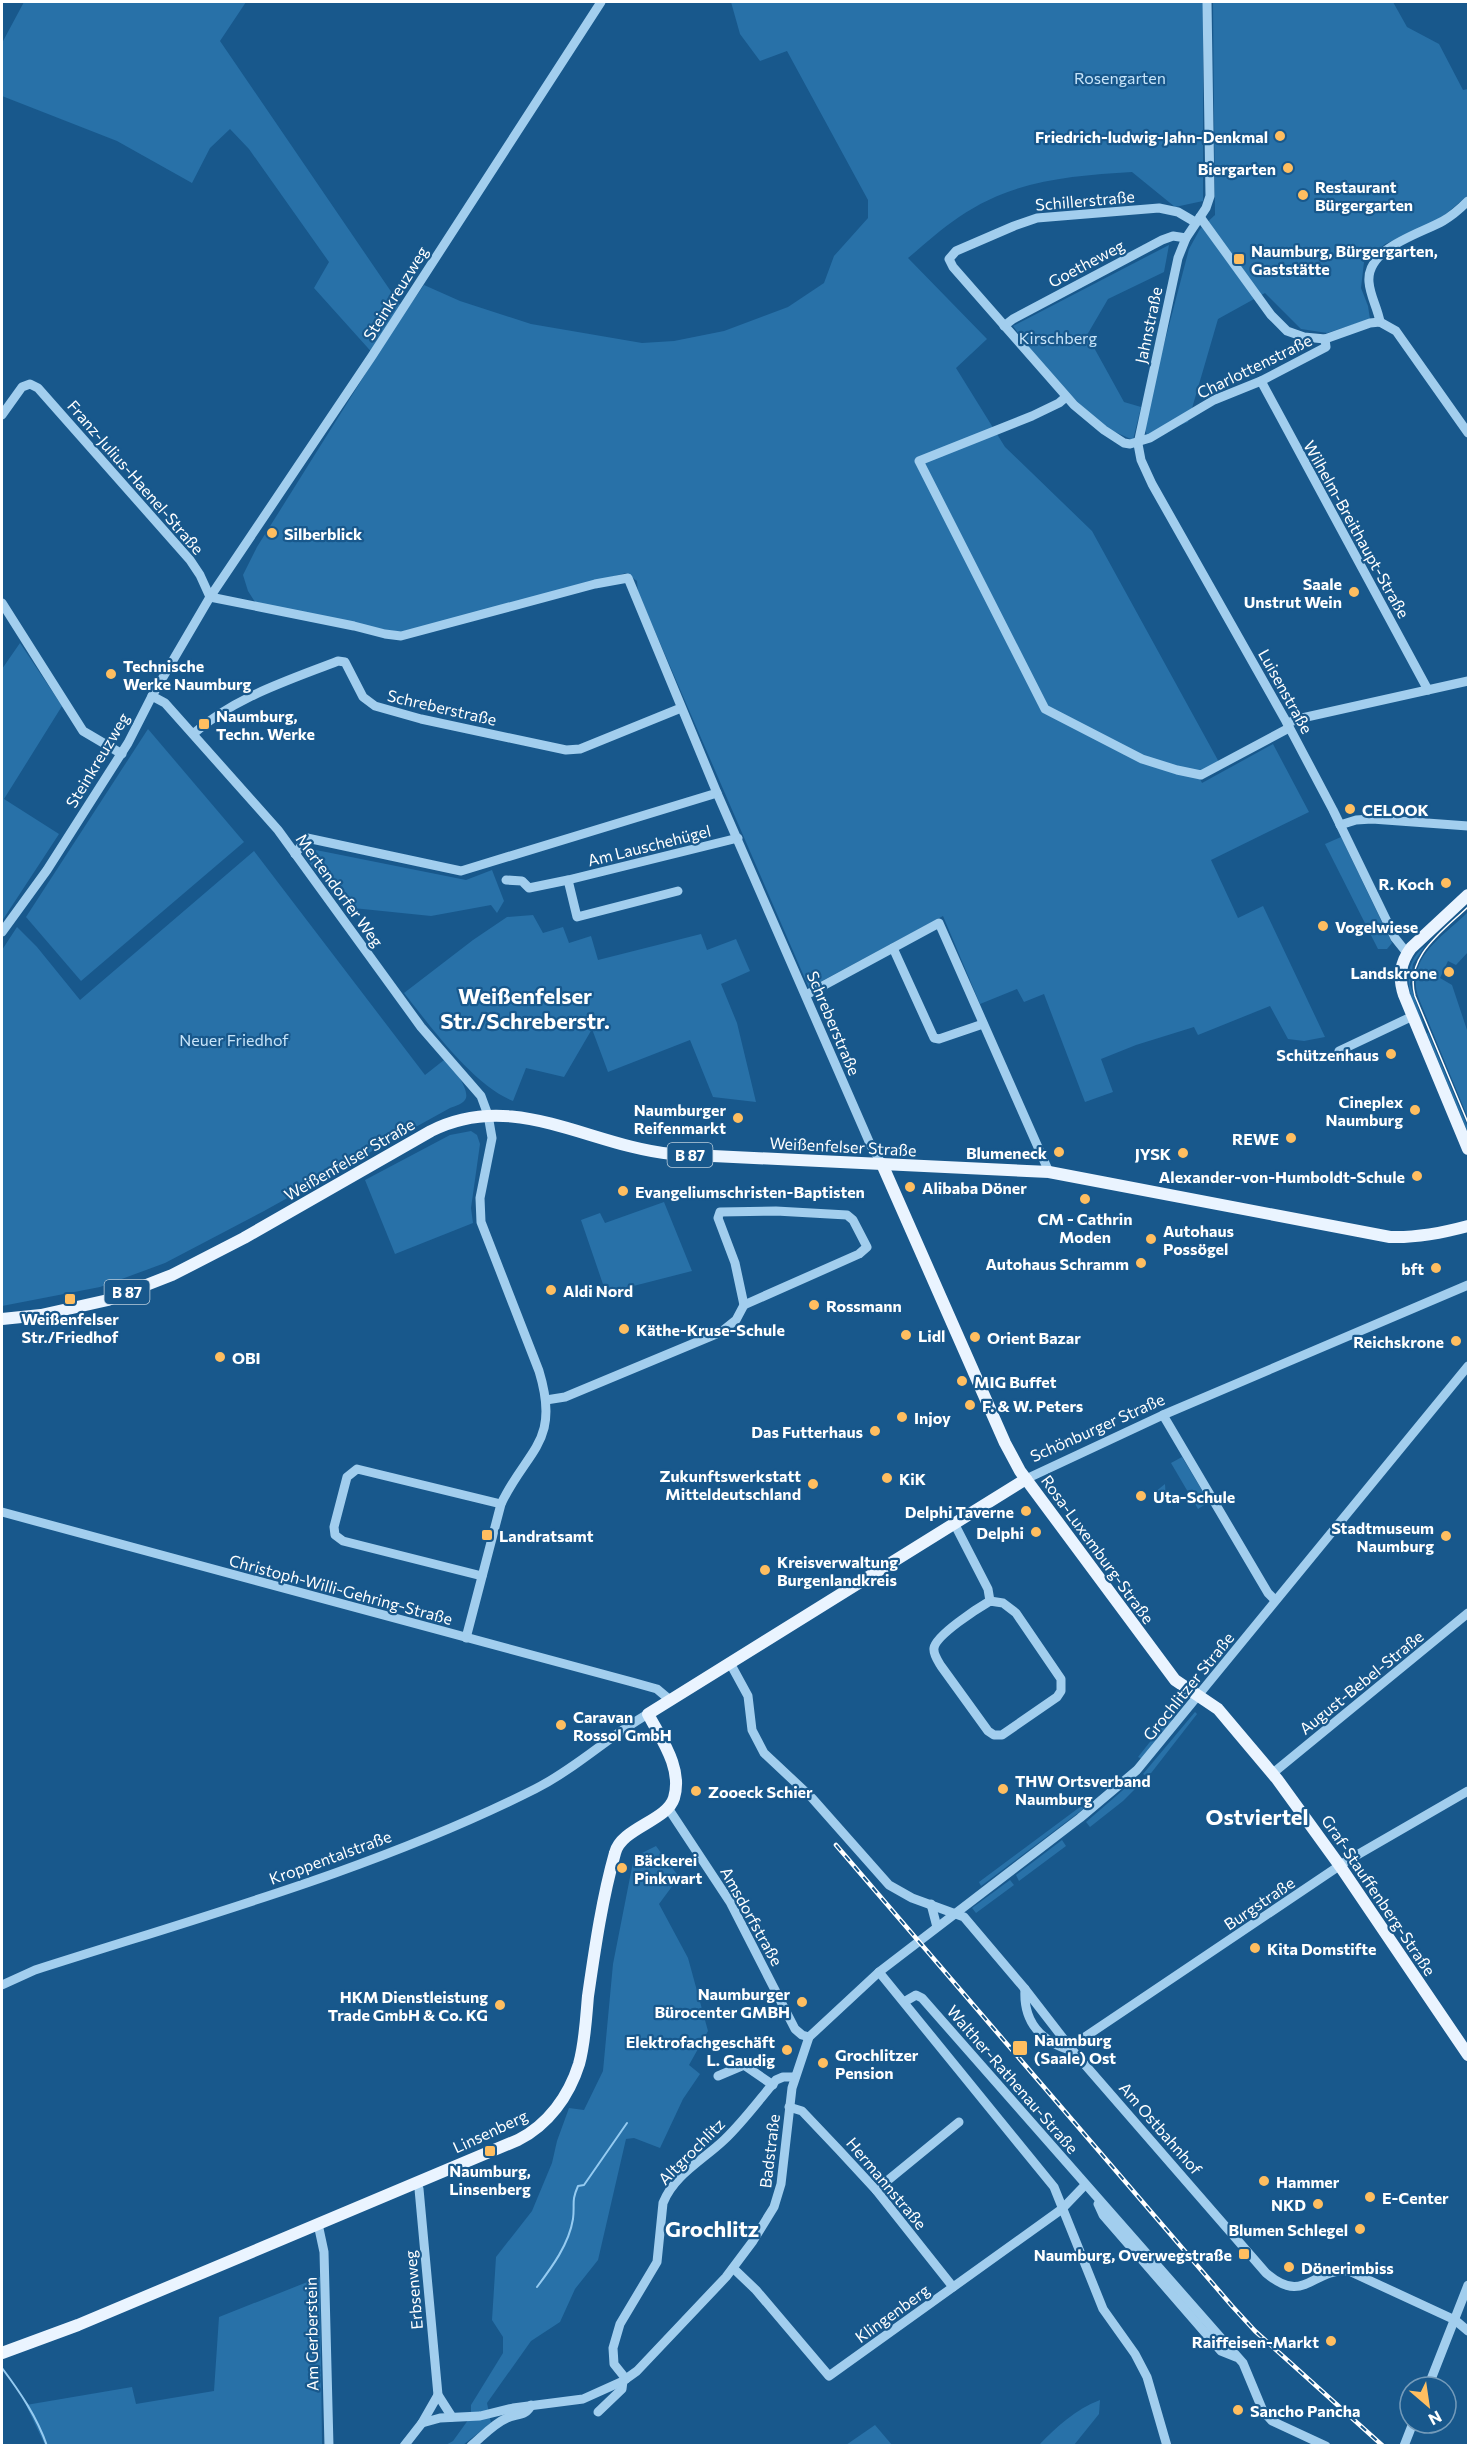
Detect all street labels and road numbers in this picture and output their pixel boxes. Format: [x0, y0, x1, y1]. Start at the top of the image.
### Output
street label: Schillerstraße [1034, 186, 1136, 214]
street label: Goetheweg [1045, 235, 1127, 291]
street label: Steinkreuzweg [359, 242, 432, 343]
street label: Jahnstraße [1131, 285, 1165, 365]
street label: Charlottenstraße [1193, 330, 1315, 402]
street label: Franz-Julius-Haenel-Straße [64, 396, 208, 558]
street label: Wilhelm-Breithaupt-Straße [1300, 437, 1414, 621]
street label: Luisenstraße [1255, 645, 1317, 737]
street label: Schreberstraße [386, 685, 498, 729]
street label: Steinkreuzweg [61, 709, 133, 811]
street label: Am Lauschehügel [585, 820, 713, 870]
street label: Mertendorfer Weg [292, 830, 388, 951]
street label: Schreberstraße [803, 968, 865, 1078]
street label: Weißenfelser Straße [281, 1114, 417, 1204]
street label: Weißenfelser Straße [769, 1133, 917, 1159]
road number: B 87 [668, 1143, 712, 1167]
road number: B 87 [104, 1280, 150, 1304]
street label: Schönburger Straße [1027, 1389, 1167, 1465]
street label: Rosa-Luxemburg-Straße [1038, 1471, 1158, 1627]
street label: Christoph-Willi-Gehring-Straße [227, 1550, 455, 1628]
street label: August-Bebel-Straße [1295, 1626, 1427, 1738]
street label: Grochlitzer Straße [1139, 1628, 1237, 1744]
street label: Graf-Stauffenberg-Straße [1318, 1811, 1440, 1979]
street label: Kroppentalstraße [266, 1826, 394, 1888]
street label: Amsdorfstraße [717, 1863, 787, 1969]
street label: Burgstraße [1220, 1873, 1298, 1933]
street label: Walther-Rathenau-Straße [943, 2001, 1083, 2157]
street label: Am Ostbahnhof [1116, 2078, 1207, 2179]
street label: Linsenberg [450, 2105, 531, 2157]
street label: Badstraße [755, 2113, 783, 2189]
street label: Altgrochlitz [654, 2114, 728, 2188]
street label: Hermannstraße [843, 2133, 931, 2233]
street label: Erbsenweg [400, 2249, 426, 2330]
street label: Am Gerberstein [301, 2277, 321, 2391]
street label: Klingenberg [851, 2280, 933, 2346]

